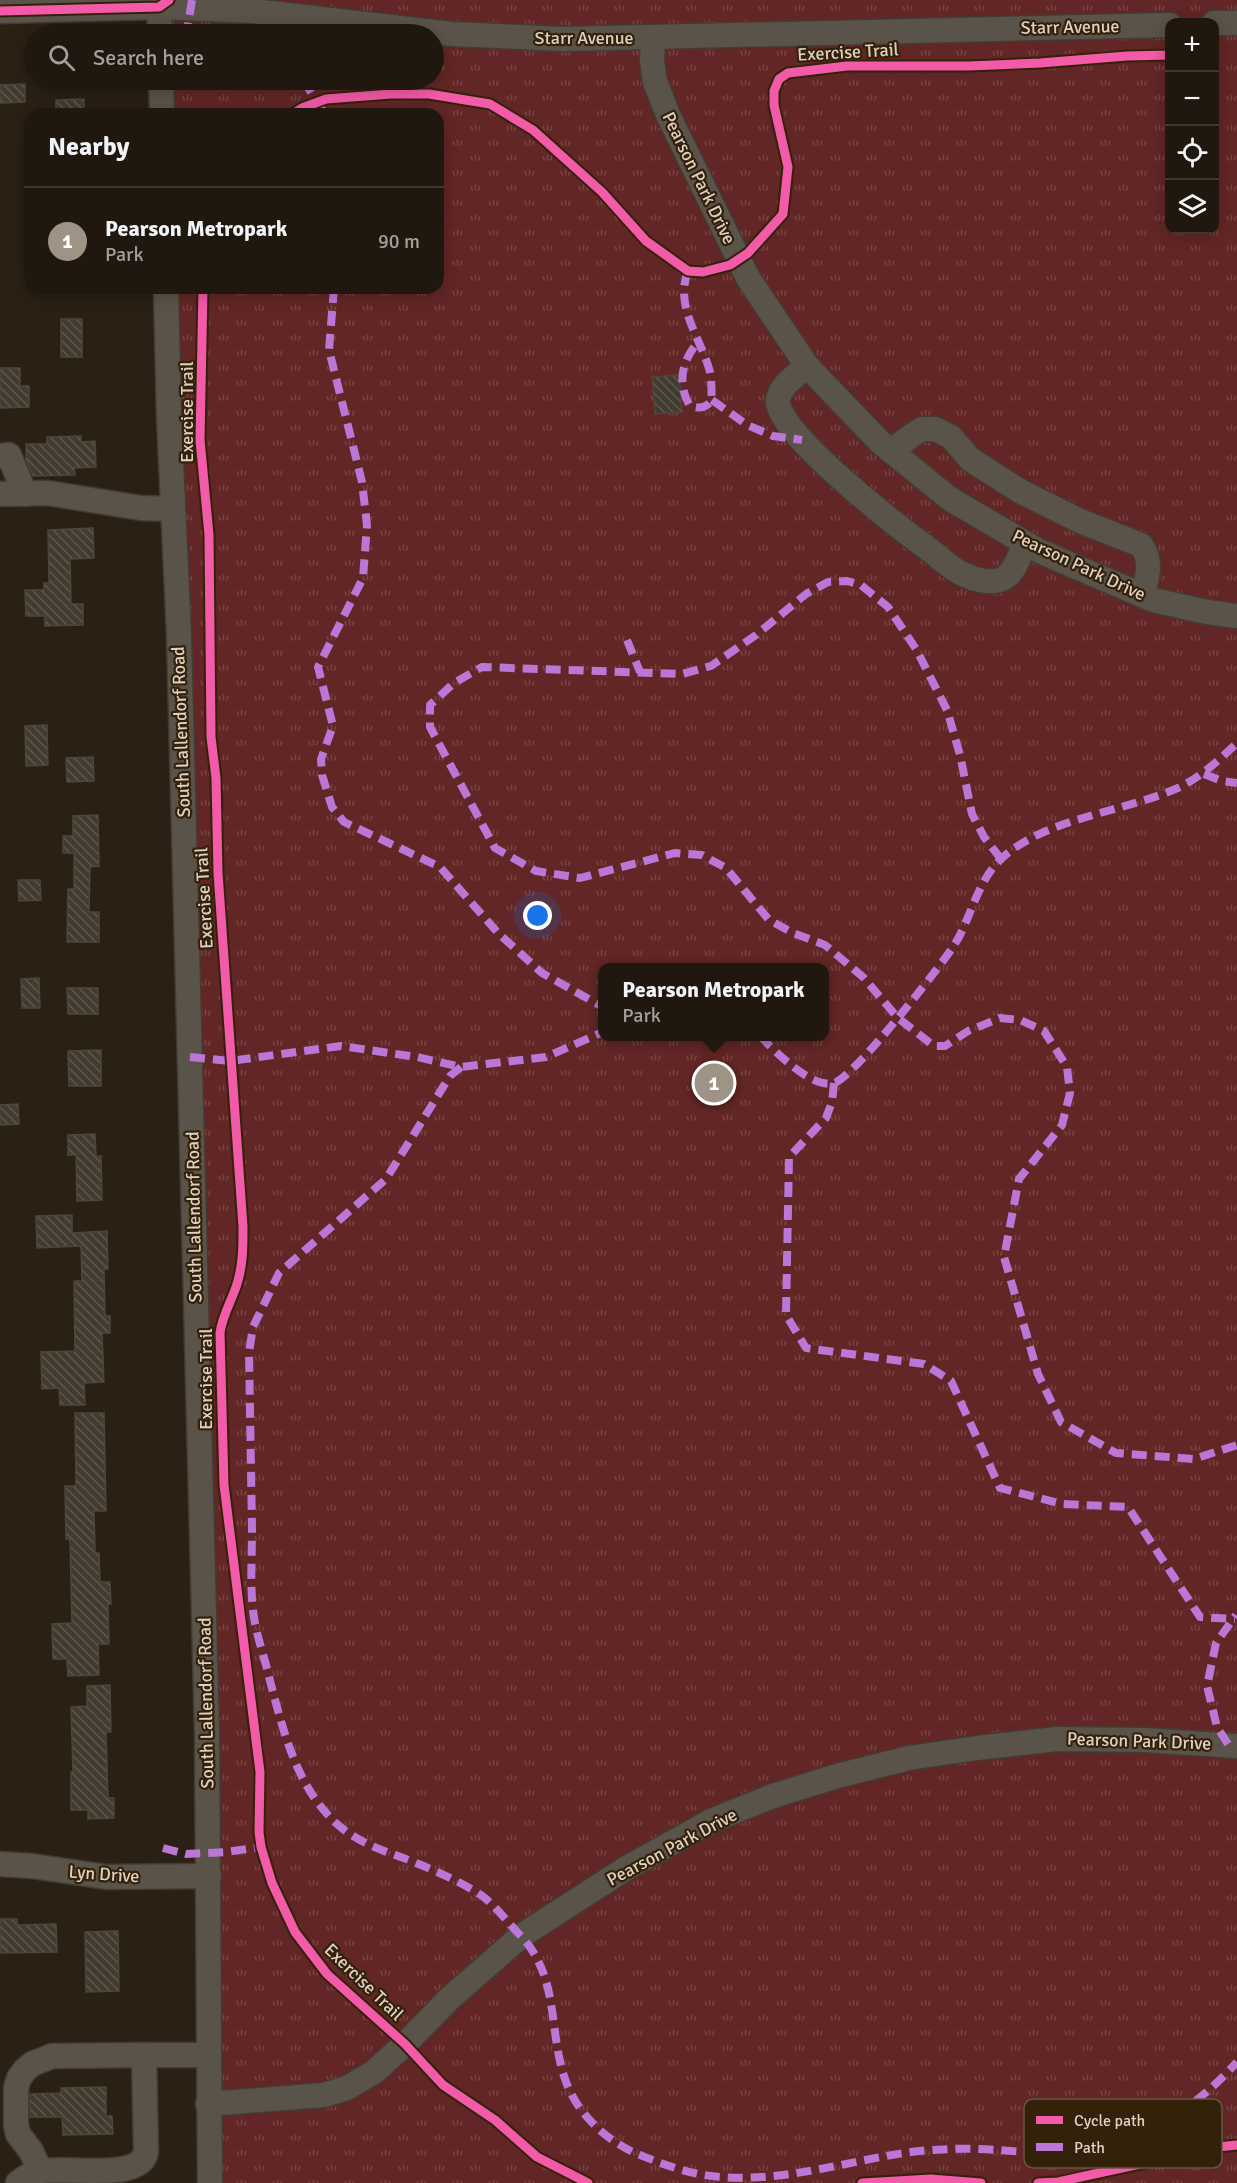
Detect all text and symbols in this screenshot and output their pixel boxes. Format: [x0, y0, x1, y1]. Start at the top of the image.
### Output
street label: Starr Avenue [1020, 15, 1120, 39]
map controls [1165, 18, 1219, 234]
button: + [1165, 18, 1219, 72]
search box [24, 24, 444, 90]
street label: Starr Avenue [535, 27, 633, 49]
street label: Exercise Trail [797, 38, 899, 66]
icon: search [45, 41, 78, 74]
text: Search here [93, 44, 204, 71]
button: − [1165, 72, 1219, 126]
street label: Pearson Park Drive [657, 108, 741, 248]
button: locate [1165, 126, 1219, 180]
text: Nearby [48, 131, 129, 163]
button: layers [1165, 180, 1219, 234]
text: Pearson Metropark [105, 215, 287, 242]
text: 1 [62, 229, 73, 254]
text: 90 m [378, 229, 420, 254]
text: Park [105, 242, 143, 267]
street label: Exercise Trail [176, 361, 198, 463]
street label: Pearson Park Drive [1009, 525, 1149, 605]
street label: South Lallendorf Road [167, 646, 195, 818]
street label: Exercise Trail [190, 847, 218, 949]
your location [523, 901, 552, 930]
popup [598, 963, 829, 1041]
text: Pearson Metropark [622, 976, 805, 1003]
text: Park [622, 1003, 661, 1028]
pin: 1 [694, 1060, 734, 1106]
street label: South Lallendorf Road [182, 1131, 206, 1303]
street label: Exercise Trail [195, 1328, 217, 1430]
street label: South Lallendorf Road [194, 1617, 218, 1789]
street label: Pearson Park Drive [1067, 1727, 1211, 1755]
street label: Pearson Park Drive [603, 1803, 741, 1891]
street label: Lyn Drive [68, 1861, 140, 1887]
street label: Exercise Trail [320, 1939, 408, 2025]
legend [1024, 2099, 1222, 2168]
text: Cycle path [1074, 2111, 1145, 2131]
text: Path [1074, 2138, 1105, 2158]

